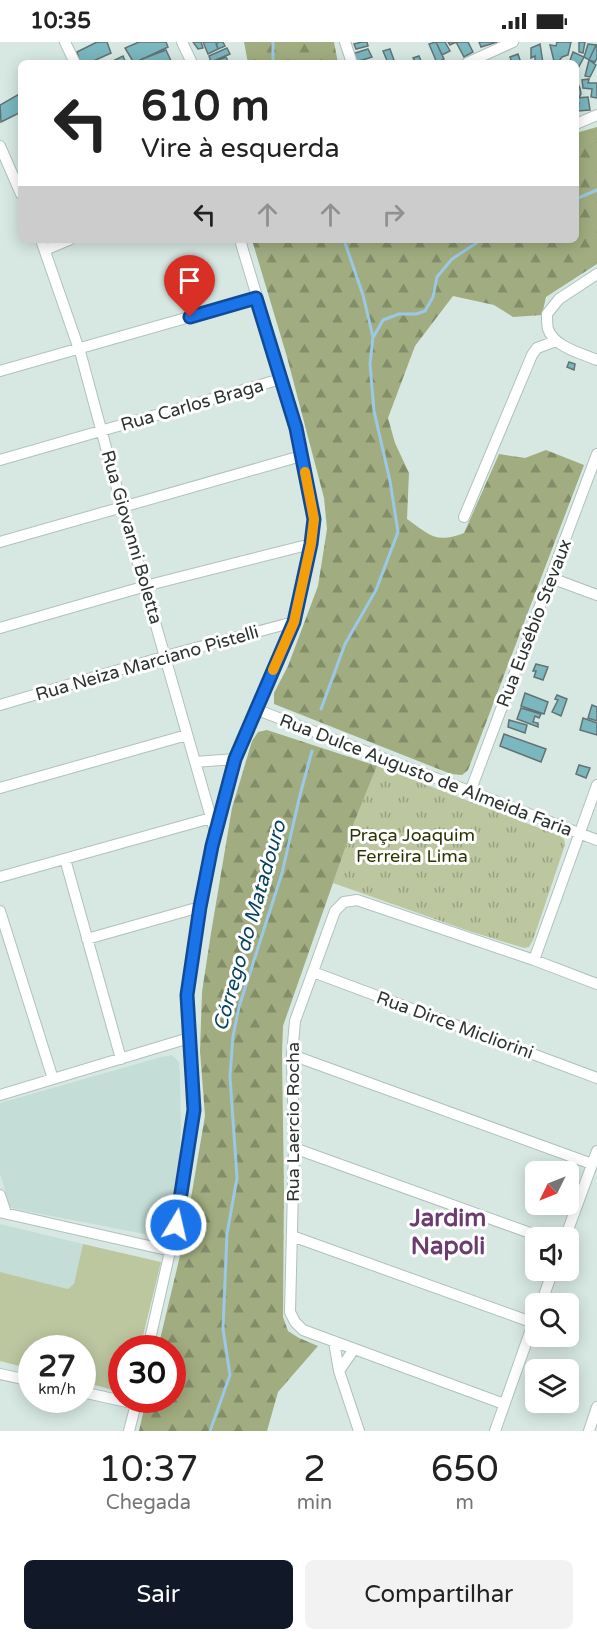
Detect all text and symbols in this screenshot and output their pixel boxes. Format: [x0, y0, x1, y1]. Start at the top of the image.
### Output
text: 10:35 [30, 8, 91, 34]
text: 610 m [141, 81, 270, 132]
icon: left [42, 84, 120, 162]
text: Vire à esquerda [141, 132, 340, 165]
icon: left [188, 198, 221, 231]
icon: ahead [251, 198, 284, 231]
icon: ahead [314, 198, 347, 231]
icon: right [377, 198, 410, 231]
pin [164, 255, 215, 317]
icon: arrive [173, 264, 206, 297]
street label: Rua Carlos Braga [118, 374, 266, 436]
street label: Rua Giovanni Boletta [97, 447, 167, 627]
street label: Rua Eusébio Stevaux [492, 536, 576, 710]
street label: Rua Neiza Marciano Pistelli [33, 621, 261, 705]
street label: Rua Dulce Augusto de Almeida Faria [277, 709, 575, 841]
water label: Córrego do Matadouro [208, 817, 292, 1034]
park label: Praça Joaquim Ferreira Lima [349, 824, 475, 867]
street label: Rua Dirce Micliorini [374, 986, 536, 1064]
street label: Rua Laercio Rocha [282, 1042, 304, 1202]
north arrow [525, 1161, 579, 1215]
map controls [525, 1161, 579, 1413]
position arrow [144, 1193, 208, 1257]
district label: Jardim Napoli [409, 1204, 486, 1261]
button: sound [525, 1227, 579, 1281]
button: search [525, 1293, 579, 1347]
speed limit sign: 30 [108, 1335, 186, 1413]
text: 27 [38, 1348, 76, 1385]
button: layers [525, 1359, 579, 1413]
text: km/h [38, 1380, 76, 1398]
text: 10:37 [98, 1448, 198, 1491]
text: 2 [303, 1448, 326, 1491]
text: 650 [431, 1448, 499, 1491]
text: Chegada [106, 1491, 191, 1515]
text: min [297, 1491, 332, 1515]
text: m [455, 1491, 474, 1515]
button: Sair [24, 1560, 293, 1629]
button: Compartilhar [305, 1560, 573, 1629]

